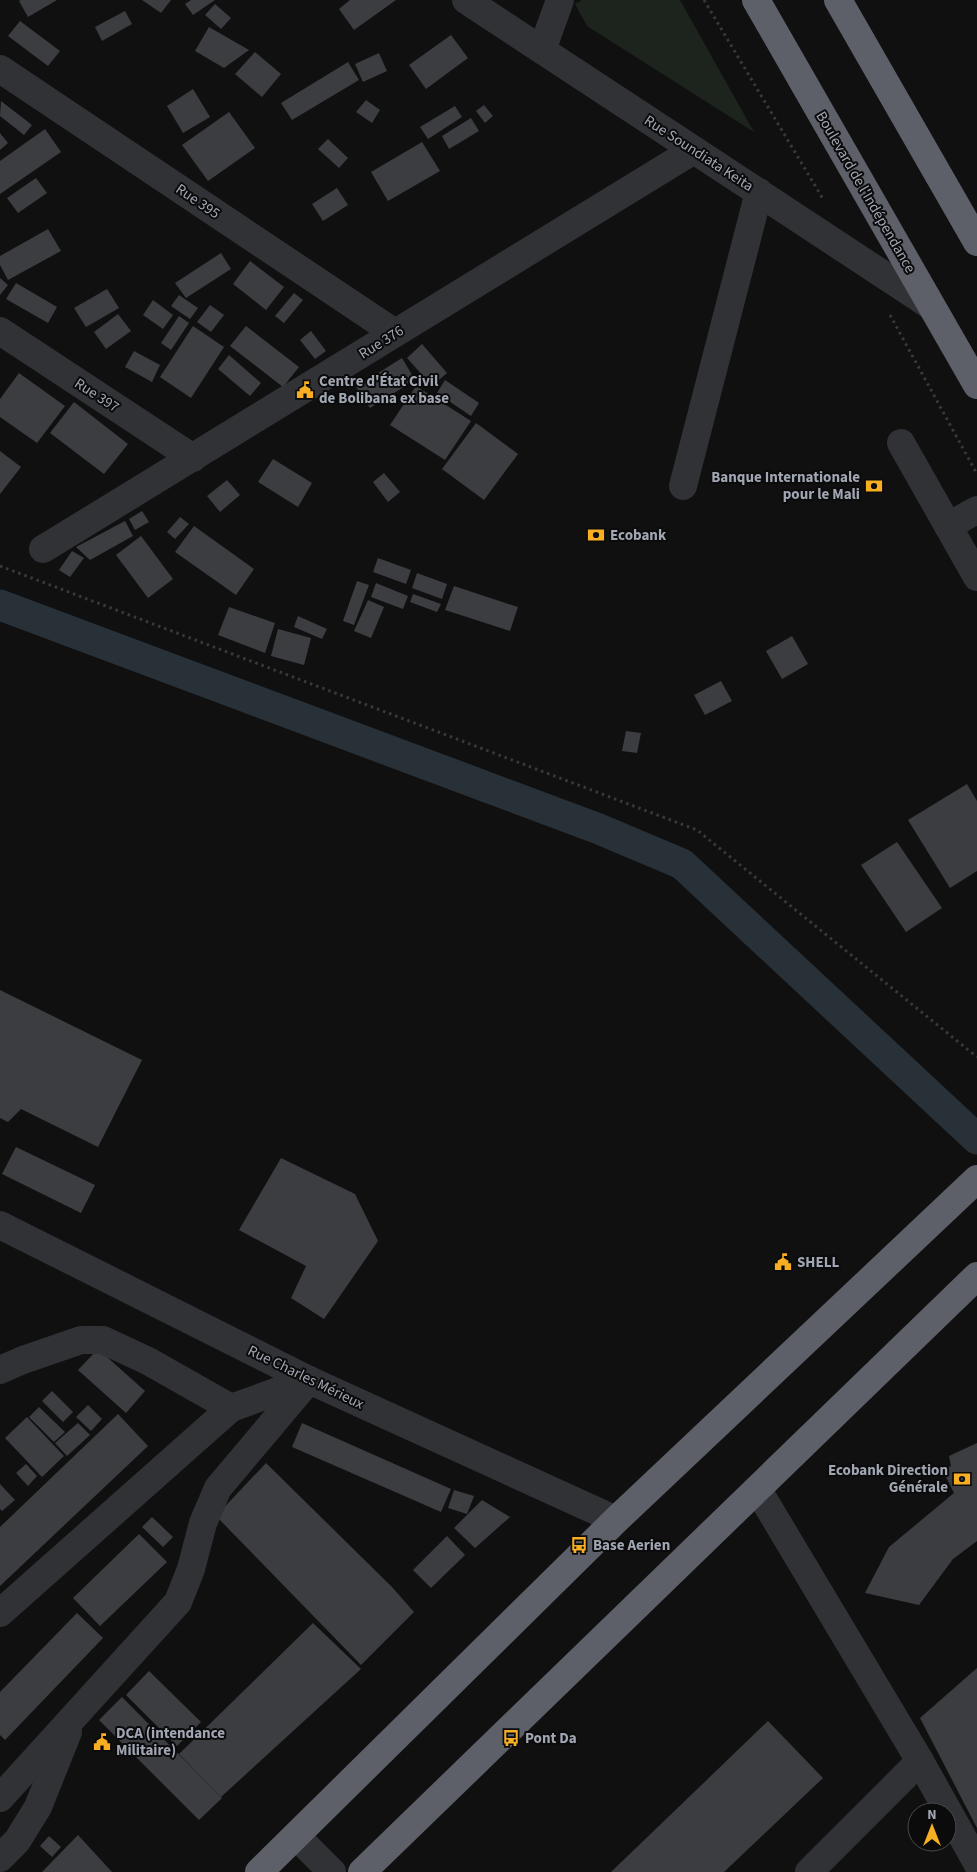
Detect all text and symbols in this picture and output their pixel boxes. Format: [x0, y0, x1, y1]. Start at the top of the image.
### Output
street label: Boulevard de l'Indépendance [811, 108, 921, 277]
street label: Rue Soundiata Keita [640, 110, 757, 197]
street label: Rue 395 [171, 179, 224, 224]
street label: Rue 376 [355, 320, 408, 364]
place label: Centre d'État Civil de Bolibana ex base [319, 371, 449, 409]
street label: Rue 397 [70, 373, 123, 418]
public building icon: Centre d'État Civil de Bolibana ex base [295, 380, 315, 400]
place label: Banque Internationale pour le Mali [711, 467, 860, 505]
bank icon: Banque Internationale pour le Mali [864, 476, 884, 496]
bank icon: Ecobank [586, 525, 606, 545]
place label: Ecobank [610, 525, 667, 546]
public building icon: SHELL [773, 1252, 793, 1272]
place label: SHELL [797, 1252, 839, 1273]
street label: Rue Charles Mérieux [244, 1340, 368, 1415]
place label: Ecobank Direction Générale [828, 1460, 948, 1498]
bank icon: Ecobank Direction Générale [952, 1469, 972, 1489]
bus stop icon: Base Aerien [569, 1535, 589, 1555]
place label: Base Aerien [593, 1535, 670, 1556]
place label: DCA (intendance Militaire) [116, 1723, 225, 1761]
bus stop icon: Pont Da [501, 1728, 521, 1748]
place label: Pont Da [525, 1728, 577, 1749]
public building icon: DCA (intendance Militaire) [92, 1732, 112, 1752]
north arrow [907, 1802, 957, 1852]
text: N [927, 1805, 937, 1825]

